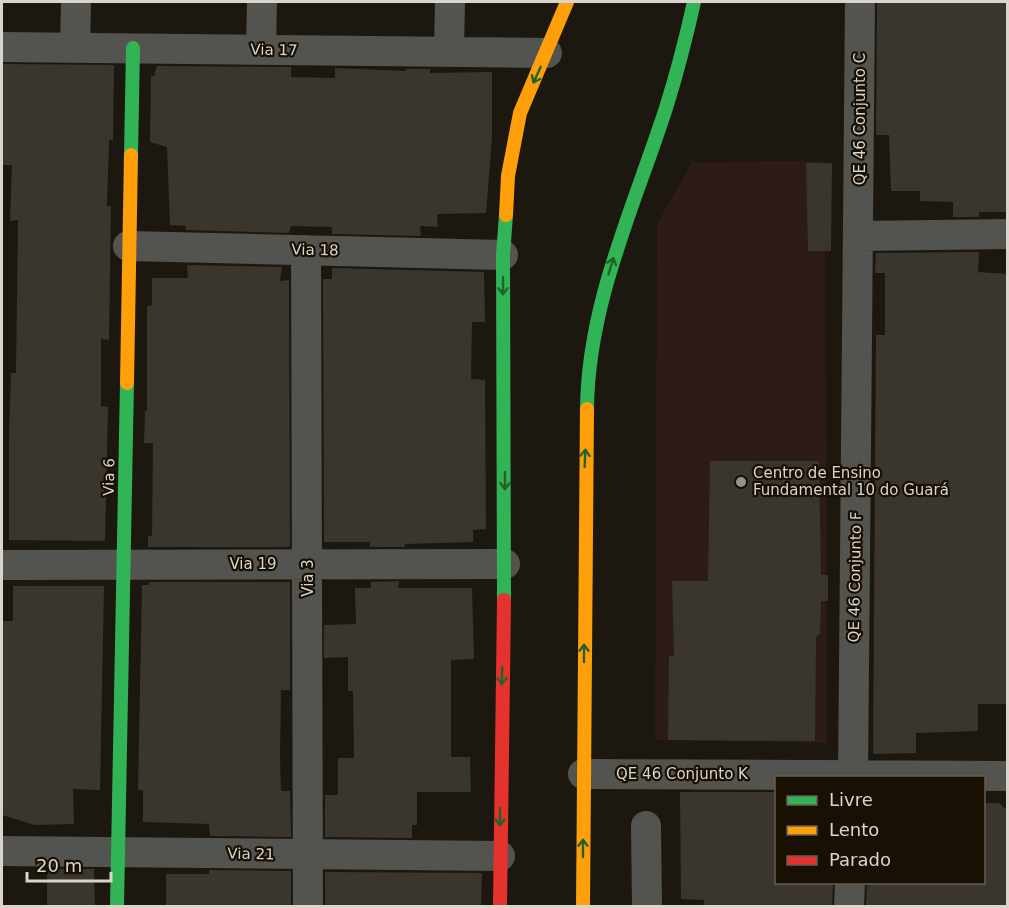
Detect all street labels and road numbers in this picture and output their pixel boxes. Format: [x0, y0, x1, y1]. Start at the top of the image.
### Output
street label: Via 17 [250, 41, 298, 59]
street label: QE 46 Conjunto C [851, 53, 869, 185]
street label: Via 18 [291, 241, 339, 259]
street label: Via 6 [100, 458, 118, 496]
street label: QE 46 Conjunto F [845, 512, 865, 642]
street label: Via 19 [229, 555, 277, 573]
street label: Via 3 [299, 559, 317, 597]
street label: QE 46 Conjunto K [616, 765, 749, 783]
street label: Via 21 [227, 845, 275, 863]

